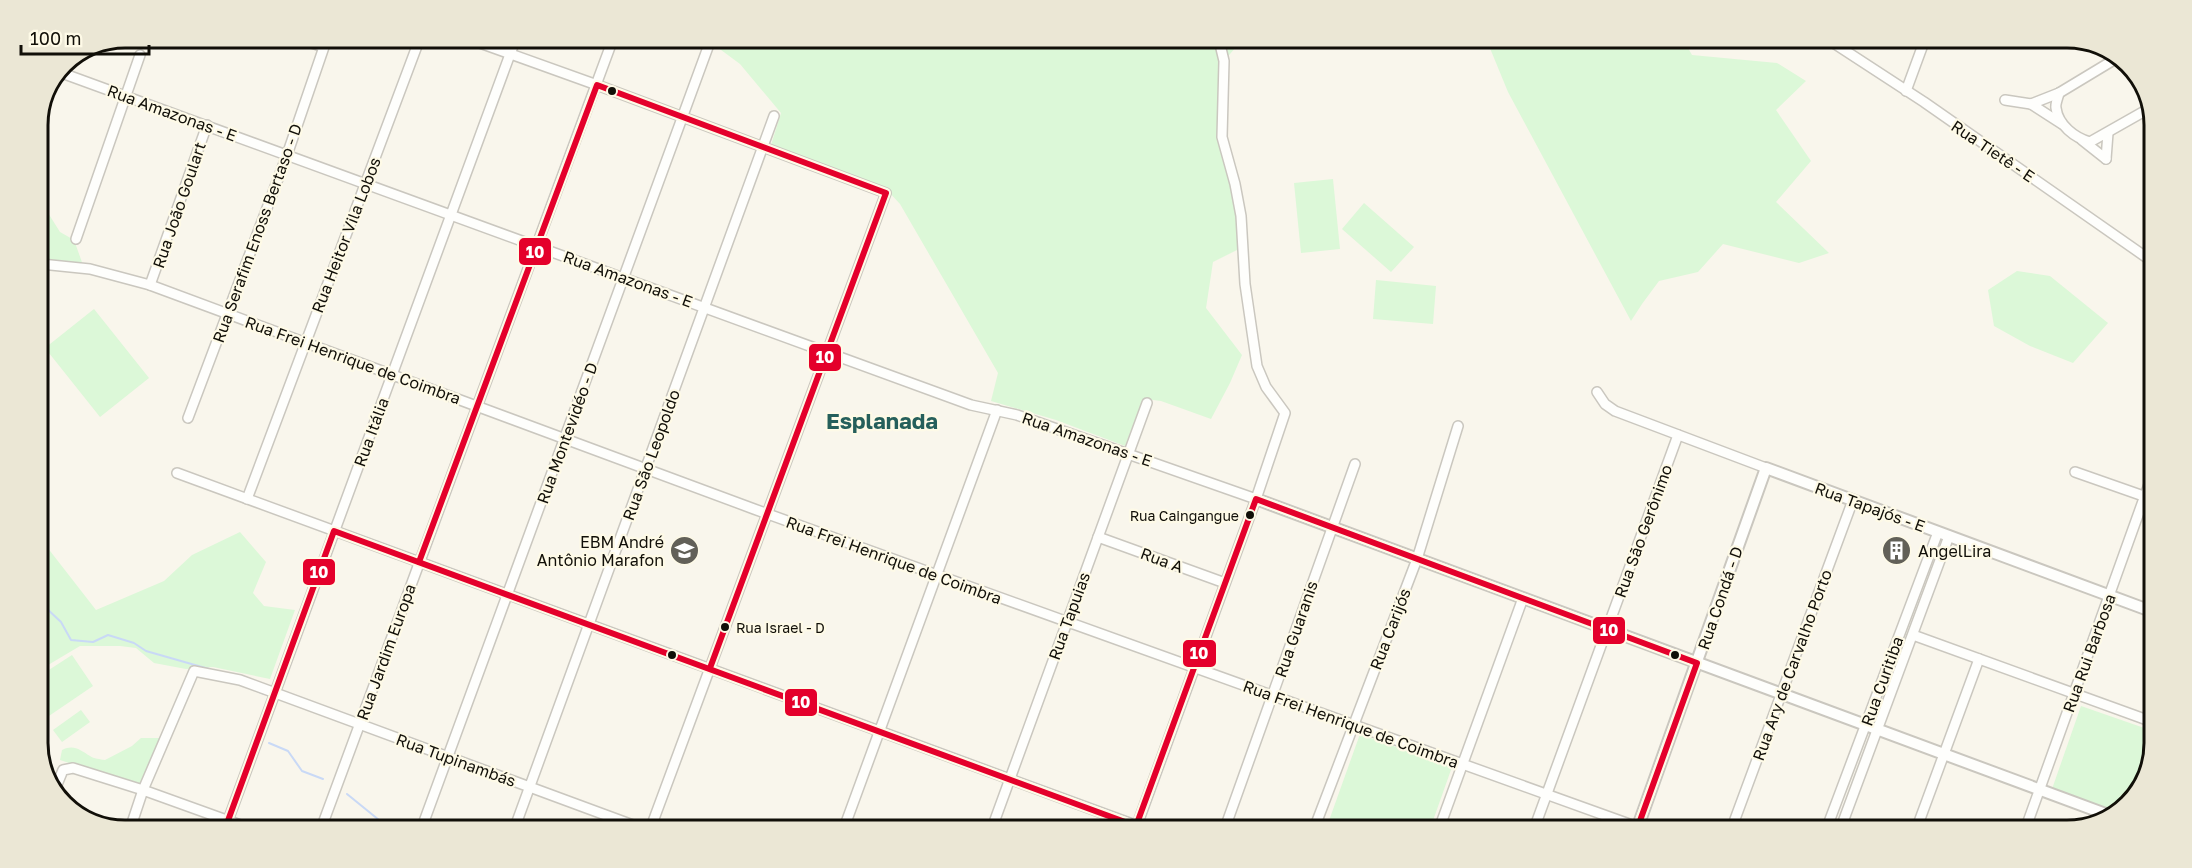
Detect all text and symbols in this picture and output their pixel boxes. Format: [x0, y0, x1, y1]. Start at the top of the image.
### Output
scale bar [21, 18, 148, 56]
text: 100 m [30, 27, 81, 49]
street label: Rua Amazonas - E [105, 80, 239, 146]
unlabelled marker [606, 85, 618, 97]
street label: Rua Tietê - E [1947, 116, 2039, 186]
street label: Rua Serafim Enoss Bertaso - D [208, 121, 306, 345]
street label: Rua João Goulart [148, 139, 210, 271]
street label: Rua Heitor Vila Lobos [307, 154, 385, 316]
line badge: 10 [518, 237, 552, 266]
text: 10 [526, 242, 544, 262]
street label: Rua Amazonas - E [561, 246, 695, 312]
street label: Rua Frei Henrique de Coimbra [242, 312, 464, 408]
line badge: 10 [808, 343, 842, 372]
text: 10 [816, 347, 834, 367]
street label: Rua Montevidéo - D [532, 360, 602, 506]
street label: Rua São Leopoldo [618, 387, 684, 523]
street label: Rua Itália [349, 395, 393, 469]
district label: Esplanada [826, 407, 938, 434]
street label: Rua Amazonas - E [1019, 407, 1155, 471]
street label: Rua São Gerônimo [1610, 462, 1676, 600]
street label: Rua Tapajós - E [1812, 478, 1928, 536]
place label: Rua Caingangue [1130, 507, 1239, 524]
marker: Rua Caingangue [1244, 509, 1256, 521]
street label: Rua Frei Henrique de Coimbra [783, 512, 1005, 608]
place label: EBM André Antônio Marafon [537, 532, 664, 570]
school or university icon: EBM André Antônio Marafon [669, 535, 701, 567]
building icon: AngelLira [1881, 535, 1913, 567]
place label: AngelLira [1918, 541, 1991, 561]
street label: Rua A [1138, 543, 1186, 577]
street label: Rua Condá - D [1693, 544, 1747, 652]
line badge: 10 [302, 558, 336, 586]
text: 10 [310, 562, 328, 582]
street label: Rua Ary de Carvalho Porto [1748, 567, 1836, 763]
street label: Rua Tapuias [1044, 569, 1094, 663]
street label: Rua Guaranis [1270, 578, 1322, 680]
street label: Rua Jardim Europa [352, 581, 420, 723]
street label: Rua Carijós [1365, 585, 1415, 673]
street label: Rua Rui Barbosa [2058, 591, 2120, 715]
line badge: 10 [1592, 616, 1626, 645]
place label: Rua Israel - D [736, 619, 825, 636]
text: 10 [1600, 620, 1618, 640]
marker: Rua Israel - D [719, 621, 731, 633]
street label: Rua Curitiba [1857, 633, 1907, 729]
line badge: 10 [1182, 639, 1217, 668]
text: 10 [1190, 643, 1208, 663]
unlabelled marker [666, 649, 678, 661]
unlabelled marker [1669, 649, 1681, 661]
street label: Rua Frei Henrique de Coimbra [1240, 676, 1462, 772]
line badge: 10 [784, 688, 818, 717]
text: 10 [792, 692, 810, 712]
street label: Rua Tupinambás [393, 729, 519, 791]

